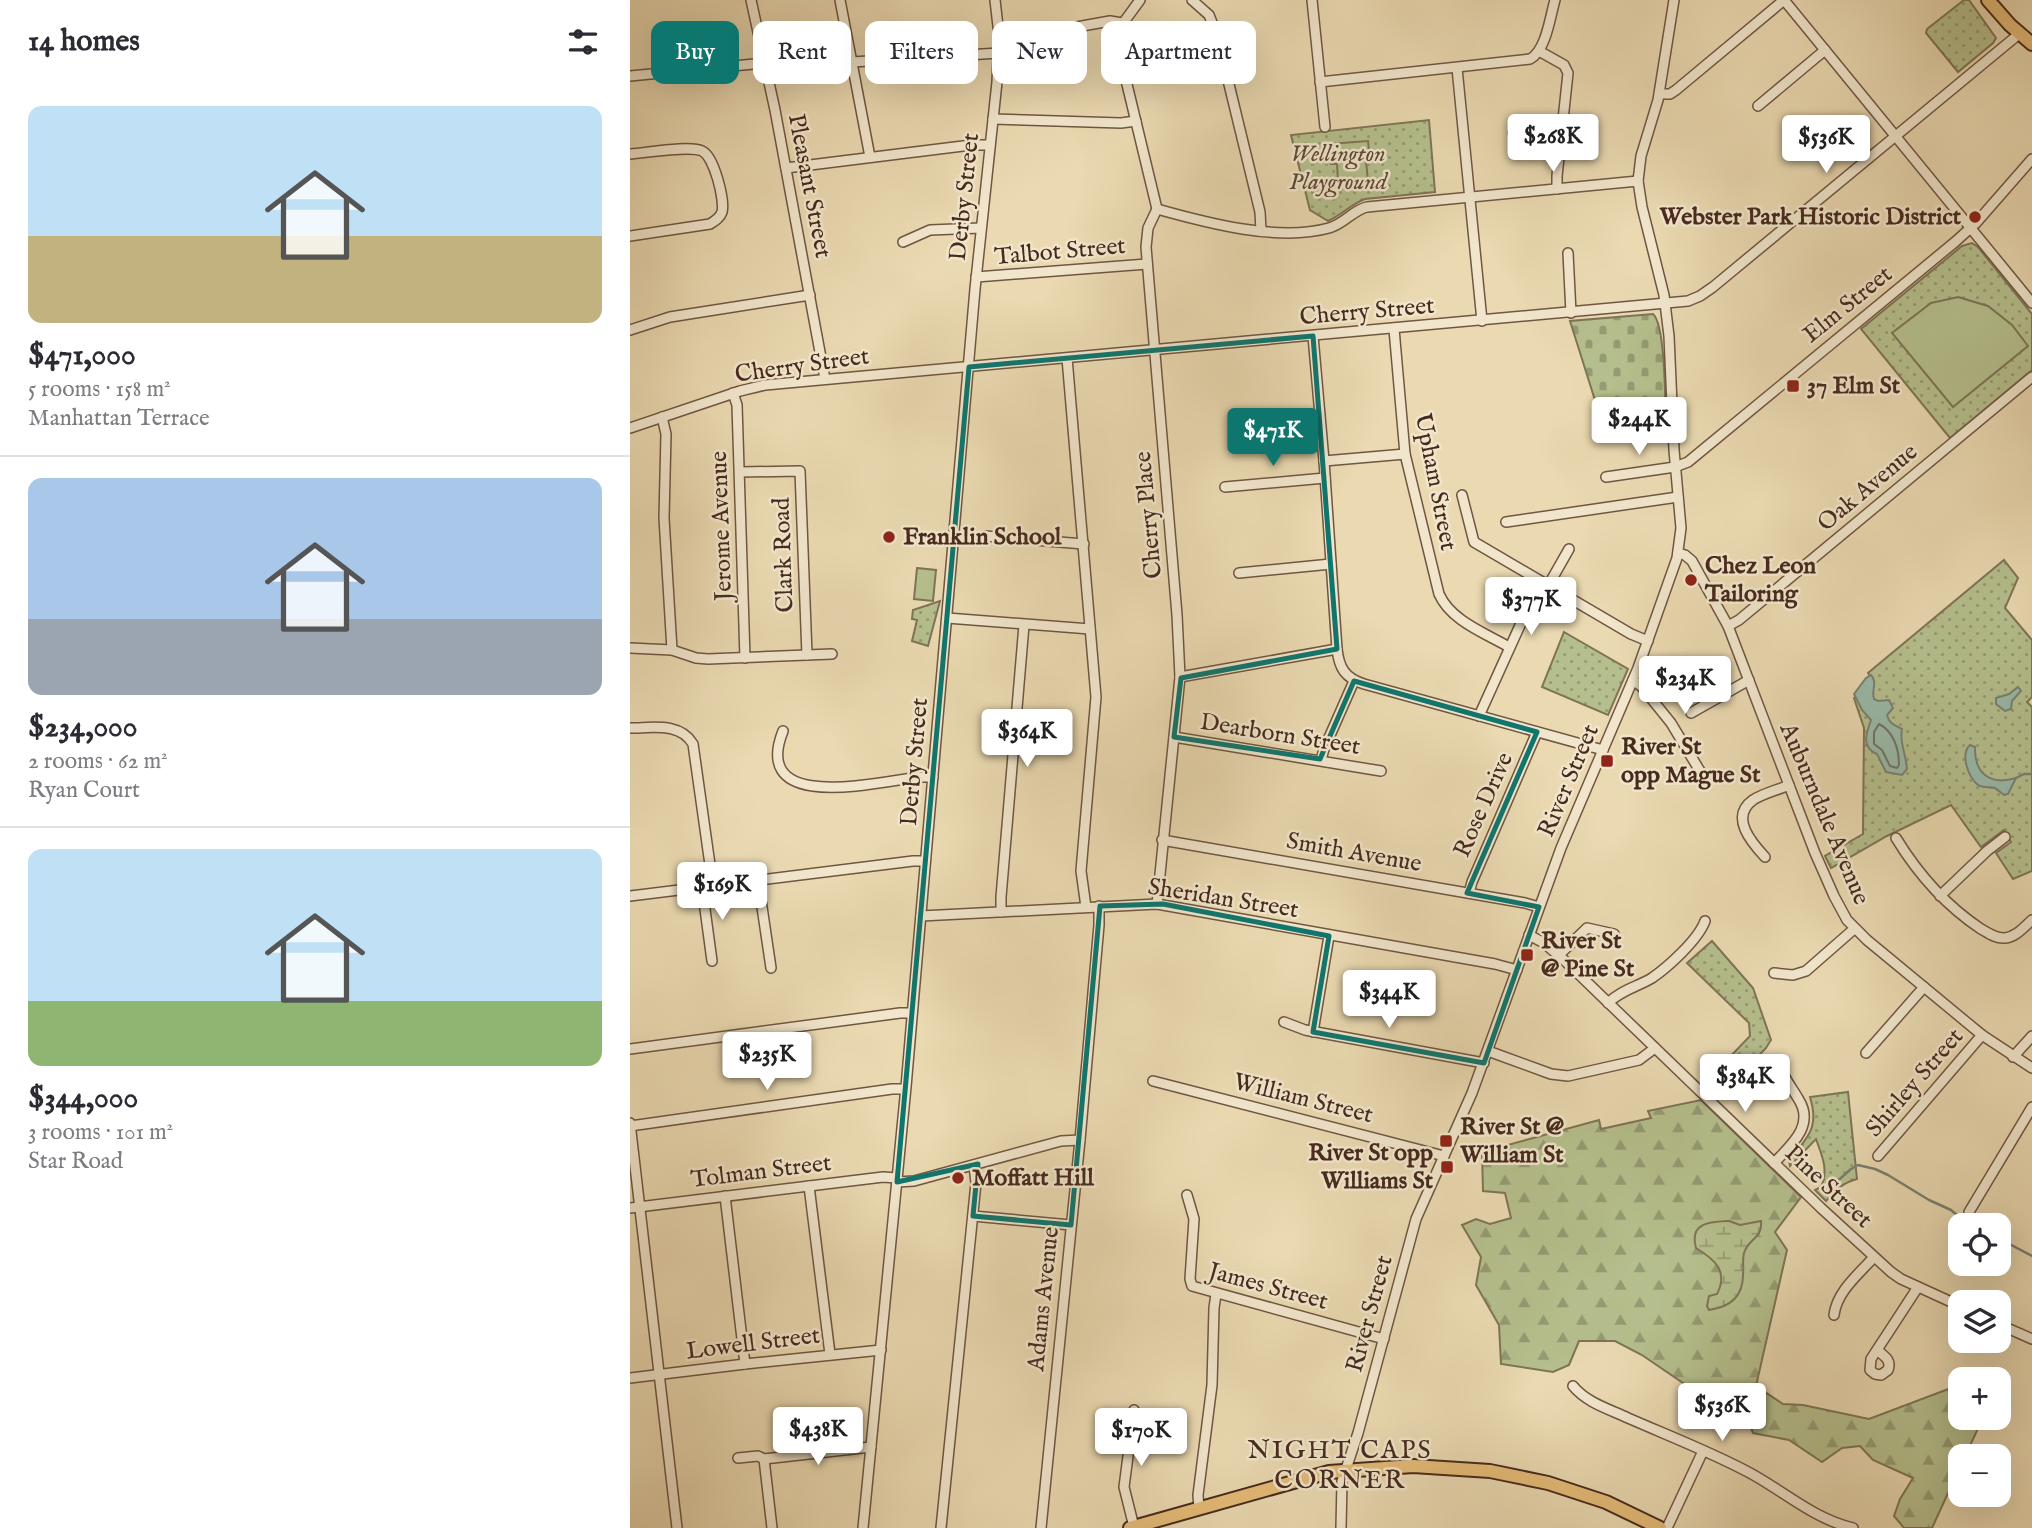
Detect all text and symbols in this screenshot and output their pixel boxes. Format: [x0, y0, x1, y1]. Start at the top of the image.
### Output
chip: Buy [651, 21, 739, 84]
chip: Rent [753, 21, 851, 84]
chip: Filters [865, 21, 978, 84]
chip: New [992, 21, 1087, 84]
chip: Apartment [1101, 21, 1256, 84]
text: 14 homes [28, 23, 140, 61]
icon: filters [564, 23, 602, 61]
street label: Pleasant Street [780, 111, 838, 261]
pin: $268K [1504, 114, 1602, 174]
pin: $536K [1777, 116, 1875, 175]
text: $268K [1524, 122, 1582, 151]
text: $536K [1798, 123, 1854, 152]
street label: Derby Street [943, 132, 987, 262]
park label: Wellington Playground [1289, 139, 1389, 198]
icon: home [252, 152, 378, 278]
place label: Webster Park Historic District [1659, 202, 1962, 233]
marker: Webster Park Historic District [1967, 209, 1983, 225]
street label: Talbot Street [993, 231, 1127, 273]
street label: Elm Street [1797, 259, 1899, 351]
street label: Cherry Street [1298, 291, 1436, 333]
text: $471,000 [28, 337, 136, 375]
street label: Cherry Street [733, 341, 871, 391]
place label: 37 Elm St [1807, 371, 1901, 402]
text: 5 rooms · 158 m² [28, 375, 171, 404]
marker: 37 Elm St [1785, 378, 1801, 394]
pin: $244K [1590, 398, 1688, 457]
text: Manhattan Terrace [28, 404, 210, 433]
text: $244K [1608, 405, 1670, 434]
pin: $471K [1224, 408, 1322, 468]
street label: Upham Street [1407, 411, 1463, 553]
text: $471K [1243, 416, 1303, 445]
street label: Oak Avenue [1811, 437, 1925, 539]
street label: Jerome Avenue [704, 450, 740, 605]
street label: Cherry Place [1128, 450, 1170, 580]
street label: Clark Road [766, 497, 802, 613]
place label: Franklin School [903, 522, 1062, 553]
icon: home [252, 524, 378, 650]
marker: Franklin School [881, 529, 897, 545]
place label: Chez Leon Tailoring [1704, 551, 1816, 610]
marker: Chez Leon Tailoring [1683, 572, 1699, 588]
pin: $377K [1482, 578, 1580, 637]
text: $377K [1501, 585, 1561, 614]
pin: $234K [1636, 656, 1734, 716]
text: $234K [1655, 664, 1715, 693]
street label: Derby Street [894, 697, 936, 827]
street label: Dearborn Street [1198, 707, 1362, 763]
text: $234,000 [28, 709, 138, 747]
pin: $364K [978, 710, 1076, 769]
text: $364K [998, 717, 1056, 746]
street label: Auburndale Avenue [1771, 717, 1876, 910]
street label: River Street [1531, 720, 1607, 842]
place label: River St opp Mague St [1621, 732, 1761, 791]
text: 2 rooms · 62 m² [28, 747, 168, 776]
street label: Rose Drive [1447, 748, 1521, 862]
marker: River St opp Mague St [1599, 753, 1615, 769]
text: Ryan Court [28, 776, 140, 805]
street label: Smith Avenue [1284, 826, 1424, 880]
pin: $169K [673, 862, 771, 922]
text: $169K [693, 870, 751, 899]
street label: Sheridan Street [1146, 872, 1300, 926]
icon: home [252, 895, 378, 1021]
place label: River St @ Pine St [1541, 926, 1635, 985]
marker: River St @ Pine St [1519, 947, 1535, 963]
pin: $344K [1340, 970, 1438, 1030]
text: $344K [1359, 978, 1419, 1007]
street label: Shirley Street [1859, 1022, 1971, 1144]
pin: $235K [718, 1032, 816, 1092]
text: $235K [738, 1040, 796, 1069]
pin: $384K [1696, 1054, 1794, 1114]
text: $384K [1716, 1062, 1774, 1091]
street label: William Street [1230, 1067, 1376, 1131]
text: $344,000 [28, 1080, 138, 1118]
place label: River St @ William St [1459, 1112, 1564, 1171]
text: 3 rooms · 101 m² [28, 1118, 173, 1147]
marker: River St @ William St [1438, 1133, 1454, 1149]
place label: River St opp Williams St [1308, 1138, 1434, 1197]
street label: Pine Street [1778, 1139, 1878, 1235]
text: Star Road [28, 1147, 123, 1176]
street label: Tolman Street [689, 1148, 833, 1196]
marker: River St opp Williams St [1439, 1159, 1455, 1175]
place label: Moffatt Hill [972, 1163, 1094, 1194]
marker: Moffatt Hill [950, 1170, 966, 1186]
map controls [1948, 1213, 2011, 1507]
button: locate [1948, 1213, 2011, 1276]
street label: Adams Avenue [1021, 1225, 1067, 1374]
street label: River Street [1340, 1252, 1400, 1376]
street label: James Street [1202, 1255, 1331, 1318]
button: layers [1948, 1290, 2011, 1353]
street label: Lowell Street [684, 1320, 822, 1368]
button: + [1948, 1367, 2011, 1430]
pin: $536K [1673, 1384, 1771, 1443]
text: $536K [1694, 1391, 1750, 1420]
pin: $438K [769, 1408, 867, 1467]
pin: $170K [1092, 1408, 1190, 1468]
text: $438K [789, 1415, 847, 1444]
text: $170K [1111, 1416, 1171, 1445]
district label: NIGHT CAPS CORNER [1247, 1434, 1433, 1497]
button: − [1948, 1444, 2011, 1507]

